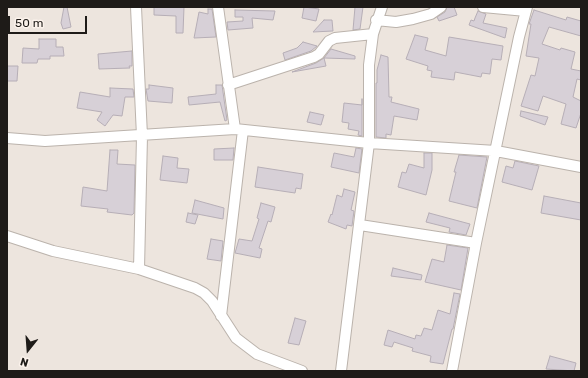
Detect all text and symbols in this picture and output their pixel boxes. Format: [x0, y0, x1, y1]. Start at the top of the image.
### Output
scale bar [10, 8, 89, 34]
text: 50 m [15, 16, 43, 30]
north arrow [8, 330, 48, 370]
text: N [19, 355, 30, 369]

